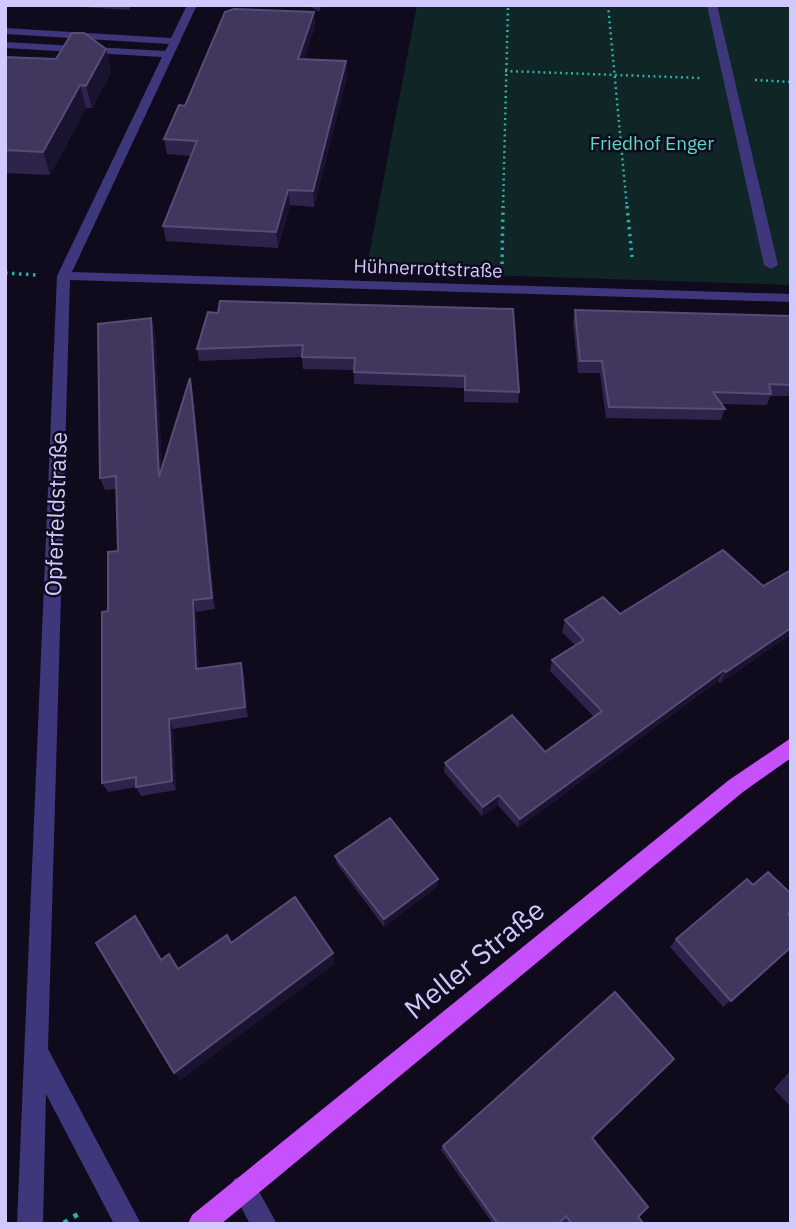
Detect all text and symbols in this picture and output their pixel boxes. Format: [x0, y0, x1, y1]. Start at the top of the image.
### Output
park label: Friedhof Enger [590, 131, 714, 155]
street label: Hühnerrottstraße [353, 253, 503, 283]
street label: Opferfeldstraße [37, 431, 73, 597]
street label: Meller Straße [396, 891, 552, 1027]

